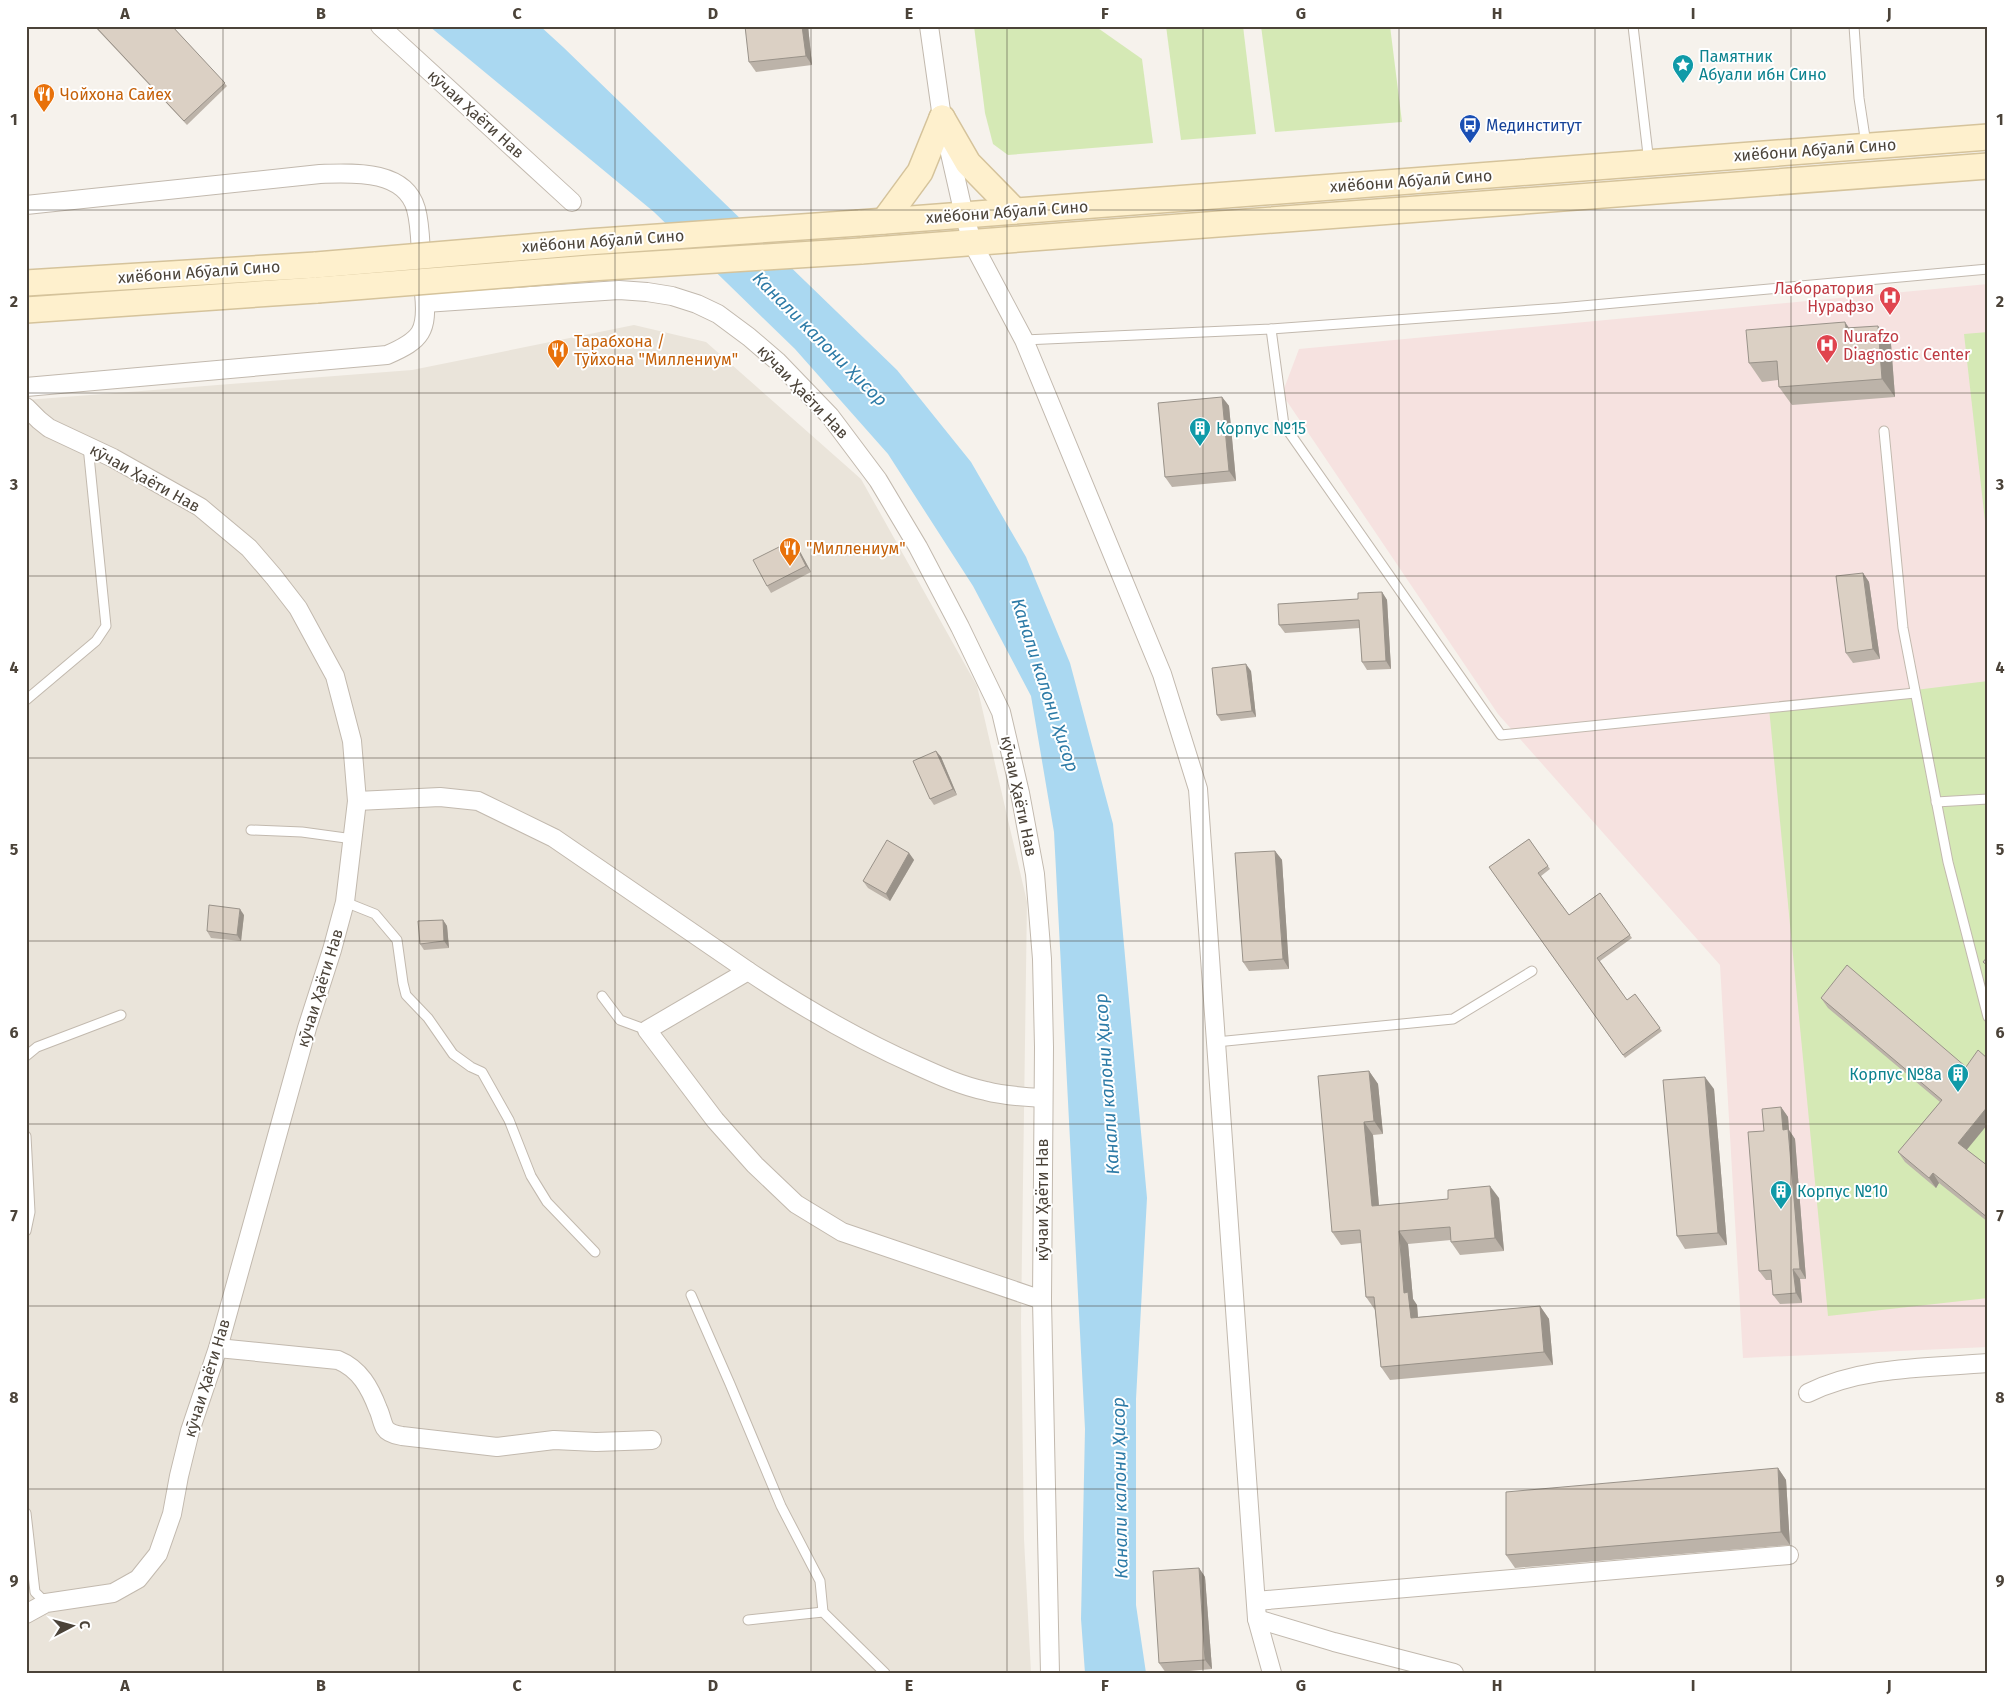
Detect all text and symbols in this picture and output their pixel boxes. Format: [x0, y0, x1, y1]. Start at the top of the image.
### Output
text: A [119, 4, 130, 23]
text: B [316, 4, 326, 23]
text: C [512, 4, 522, 23]
text: D [708, 4, 718, 23]
text: E [905, 4, 913, 23]
text: F [1101, 4, 1109, 23]
text: G [1296, 4, 1306, 23]
text: H [1492, 4, 1502, 23]
text: I [1691, 4, 1695, 23]
text: J [1885, 4, 1892, 23]
place label: Памятник Абуали ибн Сино [1699, 47, 1827, 84]
place icon: Памятник Абуали ибн Сино [1671, 53, 1695, 84]
street label: кӯчаи Ҳаёти Нав [424, 66, 528, 162]
restaurant icon: Чойхона Сайех [32, 82, 56, 113]
place label: Чойхона Сайех [60, 85, 172, 104]
text: 1 [10, 110, 18, 129]
text: 1 [1996, 110, 2004, 129]
bus stop icon: Мединститут [1458, 113, 1482, 144]
place label: Мединститут [1486, 116, 1583, 135]
street label: хиёбони Абӯалӣ Сино [1733, 135, 1897, 165]
street label: хиёбони Абӯалӣ Сино [1329, 166, 1493, 196]
street label: хиёбони Абӯалӣ Сино [925, 197, 1089, 227]
street label: хиёбони Абӯалӣ Сино [521, 226, 685, 256]
street label: хиёбони Абӯалӣ Сино [117, 257, 281, 287]
water label: Канали калони Ҳисор [748, 267, 892, 411]
place label: Лаборатория Нурафзо [1774, 279, 1874, 316]
hospital icon: Лаборатория Нурафзо [1878, 285, 1902, 316]
text: 2 [10, 292, 18, 311]
text: 2 [1996, 292, 2004, 311]
place label: Nurafzo Diagnostic Center [1843, 327, 1971, 364]
place label: Тарабхона / Тӯйхона "Миллениум" [574, 332, 738, 369]
hospital icon: Nurafzo Diagnostic Center [1815, 333, 1839, 364]
restaurant icon: Тарабхона / Тӯйхона "Миллениум" [546, 338, 570, 369]
street label: кӯчаи Ҳаёти Нав [753, 341, 853, 443]
building icon: Корпус №15 [1188, 416, 1212, 447]
place label: Корпус №15 [1216, 419, 1306, 438]
street label: кӯчаи Ҳаёти Нав [87, 440, 203, 516]
text: 3 [9, 475, 18, 494]
text: 3 [1995, 475, 2004, 494]
restaurant icon: "Миллениум" [778, 536, 802, 567]
place label: "Миллениум" [806, 539, 906, 558]
water label: Канали калони Ҳисор [1006, 595, 1084, 775]
text: 4 [9, 658, 19, 677]
text: 4 [1995, 658, 2005, 677]
street label: кӯчаи Ҳаёти Нав [997, 734, 1041, 858]
text: 5 [10, 840, 19, 859]
text: 5 [1996, 840, 2005, 859]
street label: кӯчаи Ҳаёти Нав [293, 926, 347, 1050]
water label: Канали калони Ҳисор [1090, 993, 1124, 1175]
text: 6 [9, 1023, 19, 1042]
text: 6 [1995, 1023, 2005, 1042]
building icon: Корпус №8а [1946, 1062, 1970, 1093]
place label: Корпус №8а [1849, 1065, 1942, 1084]
street label: кӯчаи Ҳаёти Нав [1033, 1138, 1052, 1262]
building icon: Корпус №10 [1769, 1179, 1793, 1210]
place label: Корпус №10 [1797, 1182, 1888, 1201]
text: 7 [10, 1206, 18, 1225]
text: 7 [1996, 1206, 2004, 1225]
street label: кӯчаи Ҳаёти Нав [180, 1316, 234, 1440]
text: 8 [9, 1388, 19, 1407]
text: 8 [1995, 1388, 2005, 1407]
water label: Канали калони Ҳисор [1107, 1397, 1133, 1579]
text: 9 [10, 1571, 19, 1590]
text: 9 [1996, 1571, 2005, 1590]
north arrow [48, 1602, 98, 1652]
text: С [76, 1620, 93, 1630]
text: A [119, 1676, 130, 1695]
text: B [316, 1676, 326, 1695]
text: C [512, 1676, 522, 1695]
text: D [708, 1676, 718, 1695]
text: E [905, 1676, 913, 1695]
text: F [1101, 1676, 1109, 1695]
text: G [1296, 1676, 1306, 1695]
text: H [1492, 1676, 1502, 1695]
text: I [1691, 1676, 1695, 1695]
text: J [1885, 1676, 1892, 1695]

